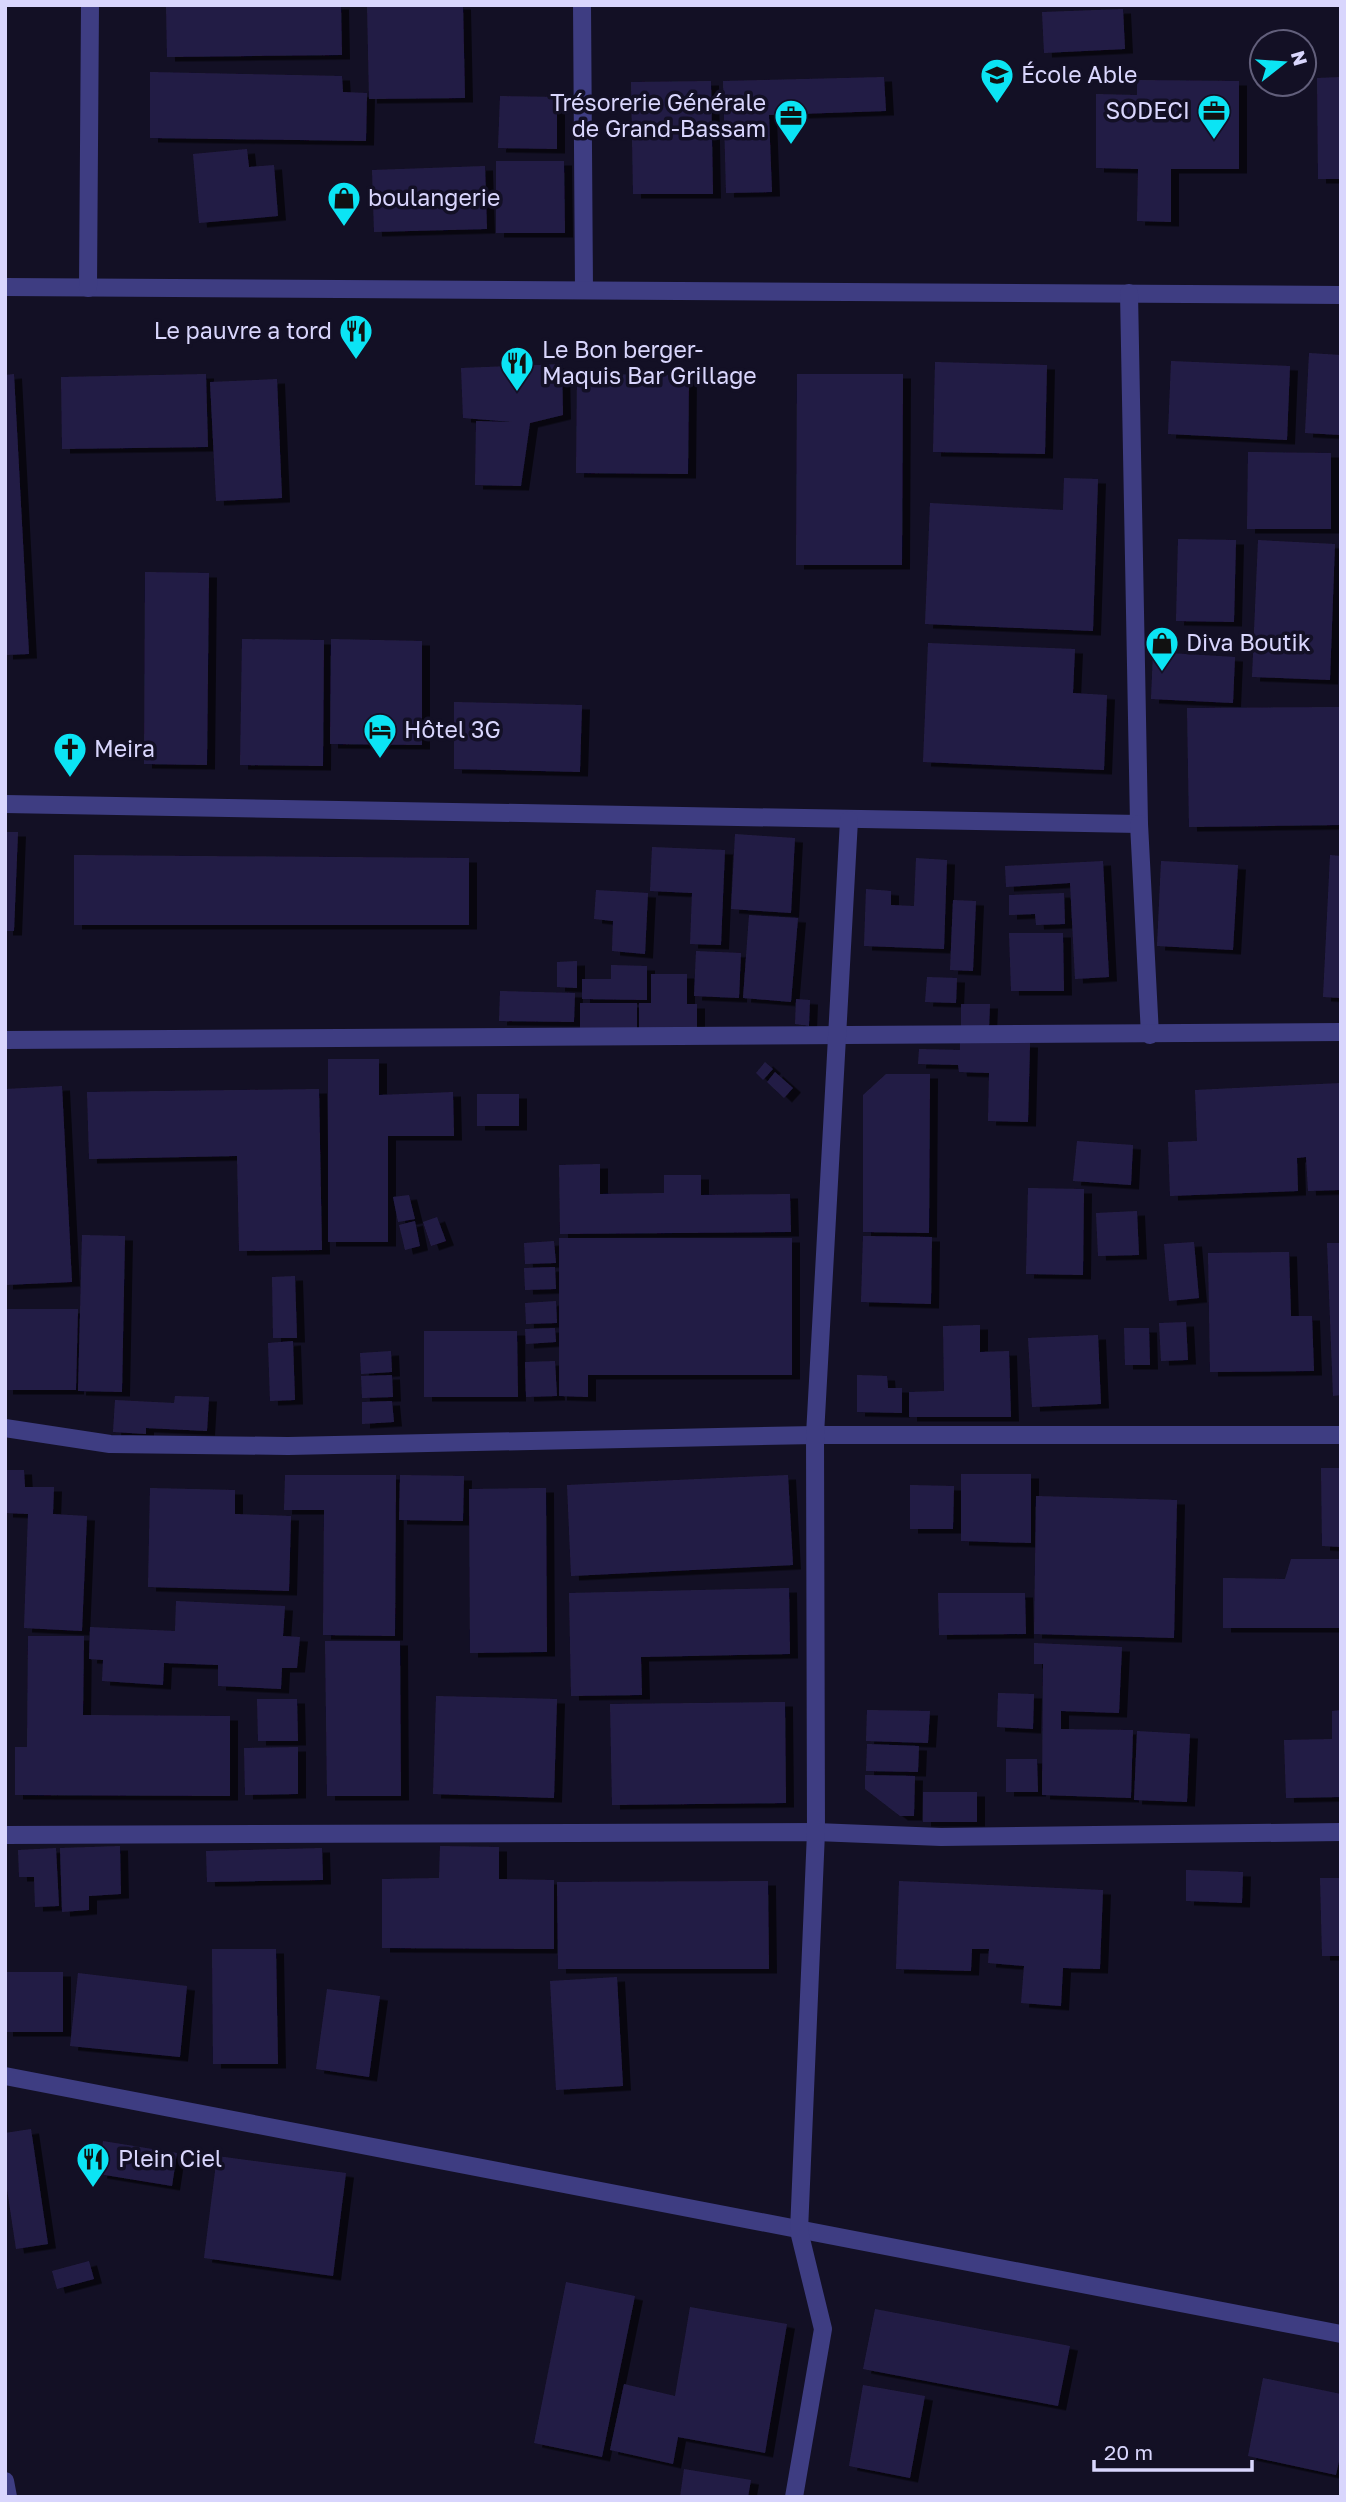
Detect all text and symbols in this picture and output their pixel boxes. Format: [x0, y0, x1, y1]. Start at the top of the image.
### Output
north arrow [1248, 28, 1318, 98]
text: N [1287, 48, 1313, 68]
school or university icon: École Able [978, 56, 1016, 105]
place label: École Able [1021, 60, 1137, 88]
place label: Trésorerie Générale de Grand-Bassam [550, 88, 766, 142]
office icon: SODECI [1195, 92, 1233, 141]
place label: SODECI [1105, 96, 1190, 124]
office icon: Trésorerie Générale de Grand-Bassam [772, 97, 810, 146]
shop icon: boulangerie [325, 179, 363, 228]
place label: boulangerie [368, 183, 500, 211]
restaurant icon: Le pauvre a tord [337, 312, 375, 361]
place label: Le pauvre a tord [154, 316, 332, 344]
place label: Le Bon berger- Maquis Bar Grillage [542, 335, 757, 389]
restaurant icon: Le Bon berger- Maquis Bar Grillage [498, 344, 536, 393]
shop icon: Diva Boutik [1143, 624, 1181, 673]
place label: Diva Boutik [1186, 628, 1311, 656]
hotel icon: Hôtel 3G [361, 711, 399, 760]
place label: Hôtel 3G [404, 715, 501, 743]
church icon: Meira [51, 730, 89, 779]
place label: Meira [94, 734, 155, 762]
restaurant icon: Plein Ciel [74, 2140, 112, 2189]
place label: Plein Ciel [118, 2144, 222, 2172]
scale bar [1094, 2428, 1252, 2472]
text: 20 m [1104, 2439, 1153, 2465]

